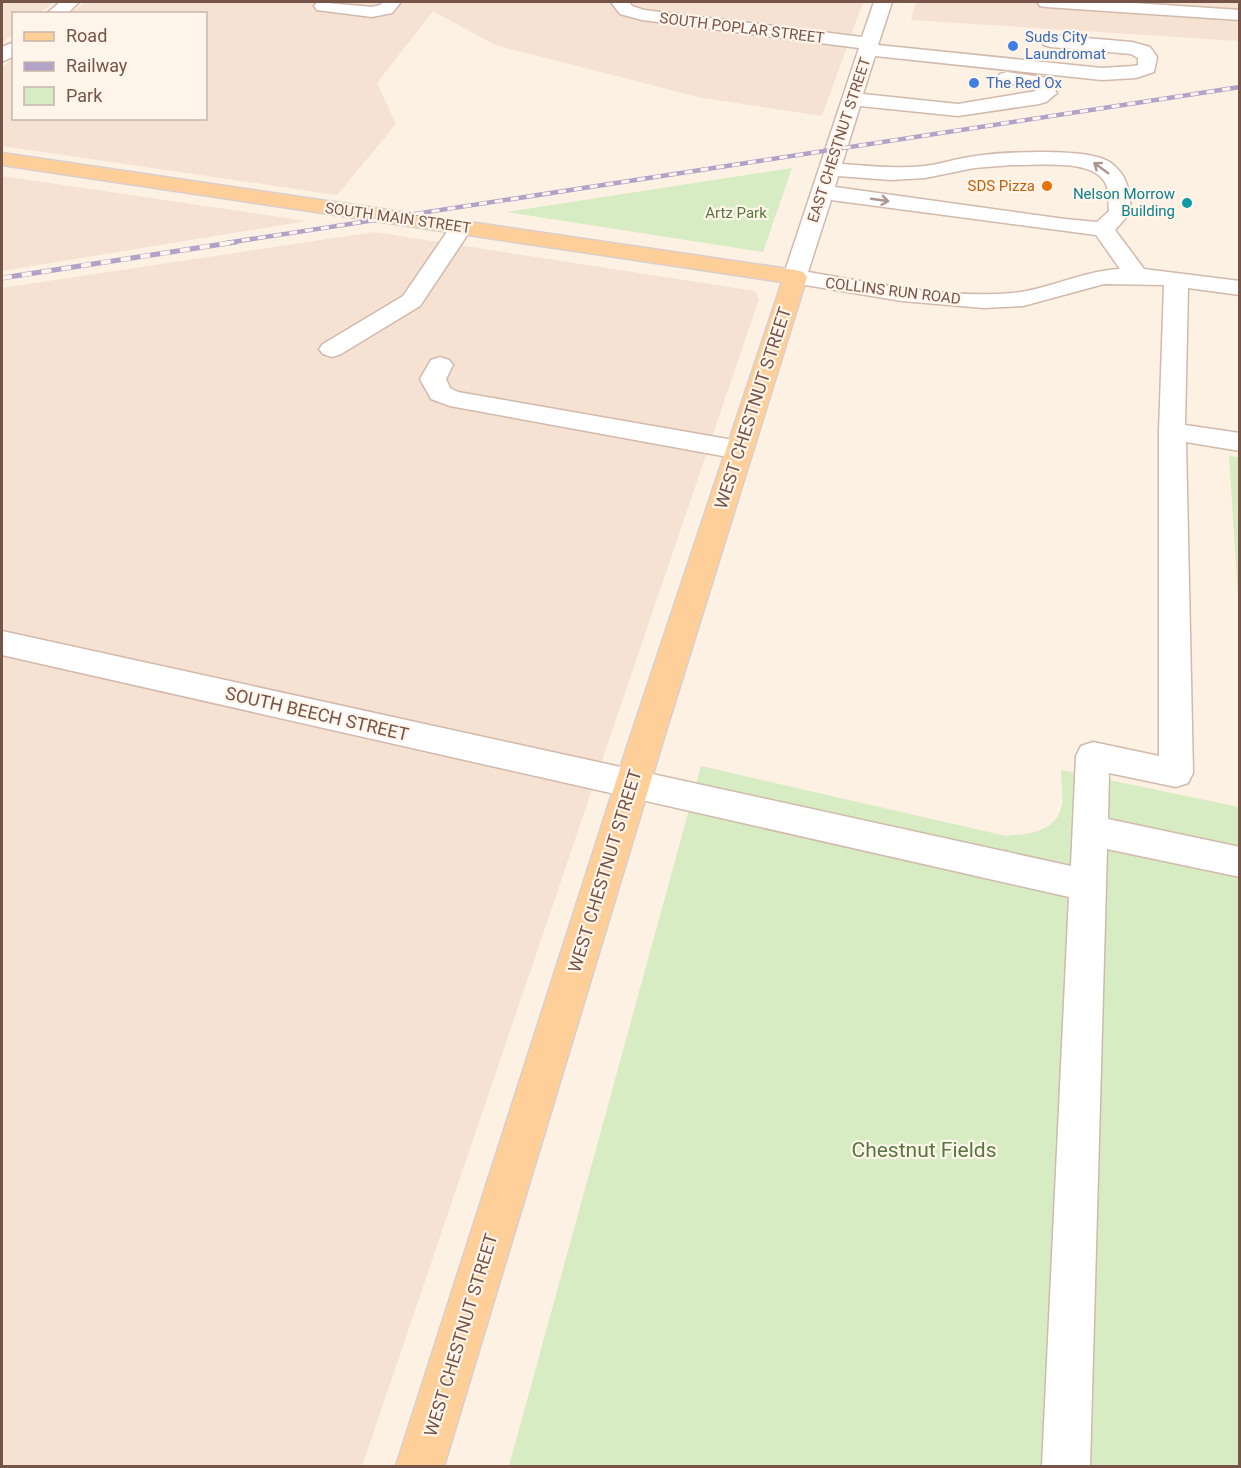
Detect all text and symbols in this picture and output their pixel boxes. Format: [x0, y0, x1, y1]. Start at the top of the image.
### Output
street label: SOUTH POPLAR STREET [659, 9, 825, 47]
legend [12, 12, 207, 120]
text: Road [66, 25, 107, 46]
place label: Suds City Laundromat [1025, 28, 1106, 63]
marker: Suds City Laundromat [1006, 39, 1020, 53]
text: Railway [66, 55, 128, 76]
street label: EAST CHESTNUT STREET [804, 55, 874, 225]
place label: The Red Ox [986, 74, 1063, 92]
marker: The Red Ox [967, 76, 981, 90]
text: Park [66, 85, 103, 106]
one-way arrow [1093, 162, 1109, 174]
place label: SDS Pizza [967, 177, 1035, 195]
marker: SDS Pizza [1040, 179, 1054, 193]
place label: Nelson Morrow Building [1073, 185, 1175, 220]
one-way arrow [870, 195, 889, 206]
marker: Nelson Morrow Building [1180, 196, 1194, 210]
street label: SOUTH MAIN STREET [324, 199, 472, 237]
park label: Artz Park [705, 204, 767, 222]
street label: COLLINS RUN ROAD [824, 274, 962, 308]
street label: WEST CHESTNUT STREET [710, 304, 795, 512]
street label: SOUTH BEECH STREET [223, 682, 411, 745]
street label: WEST CHESTNUT STREET [564, 767, 646, 975]
park label: Chestnut Fields [852, 1138, 996, 1162]
street label: WEST CHESTNUT STREET [420, 1231, 502, 1439]

